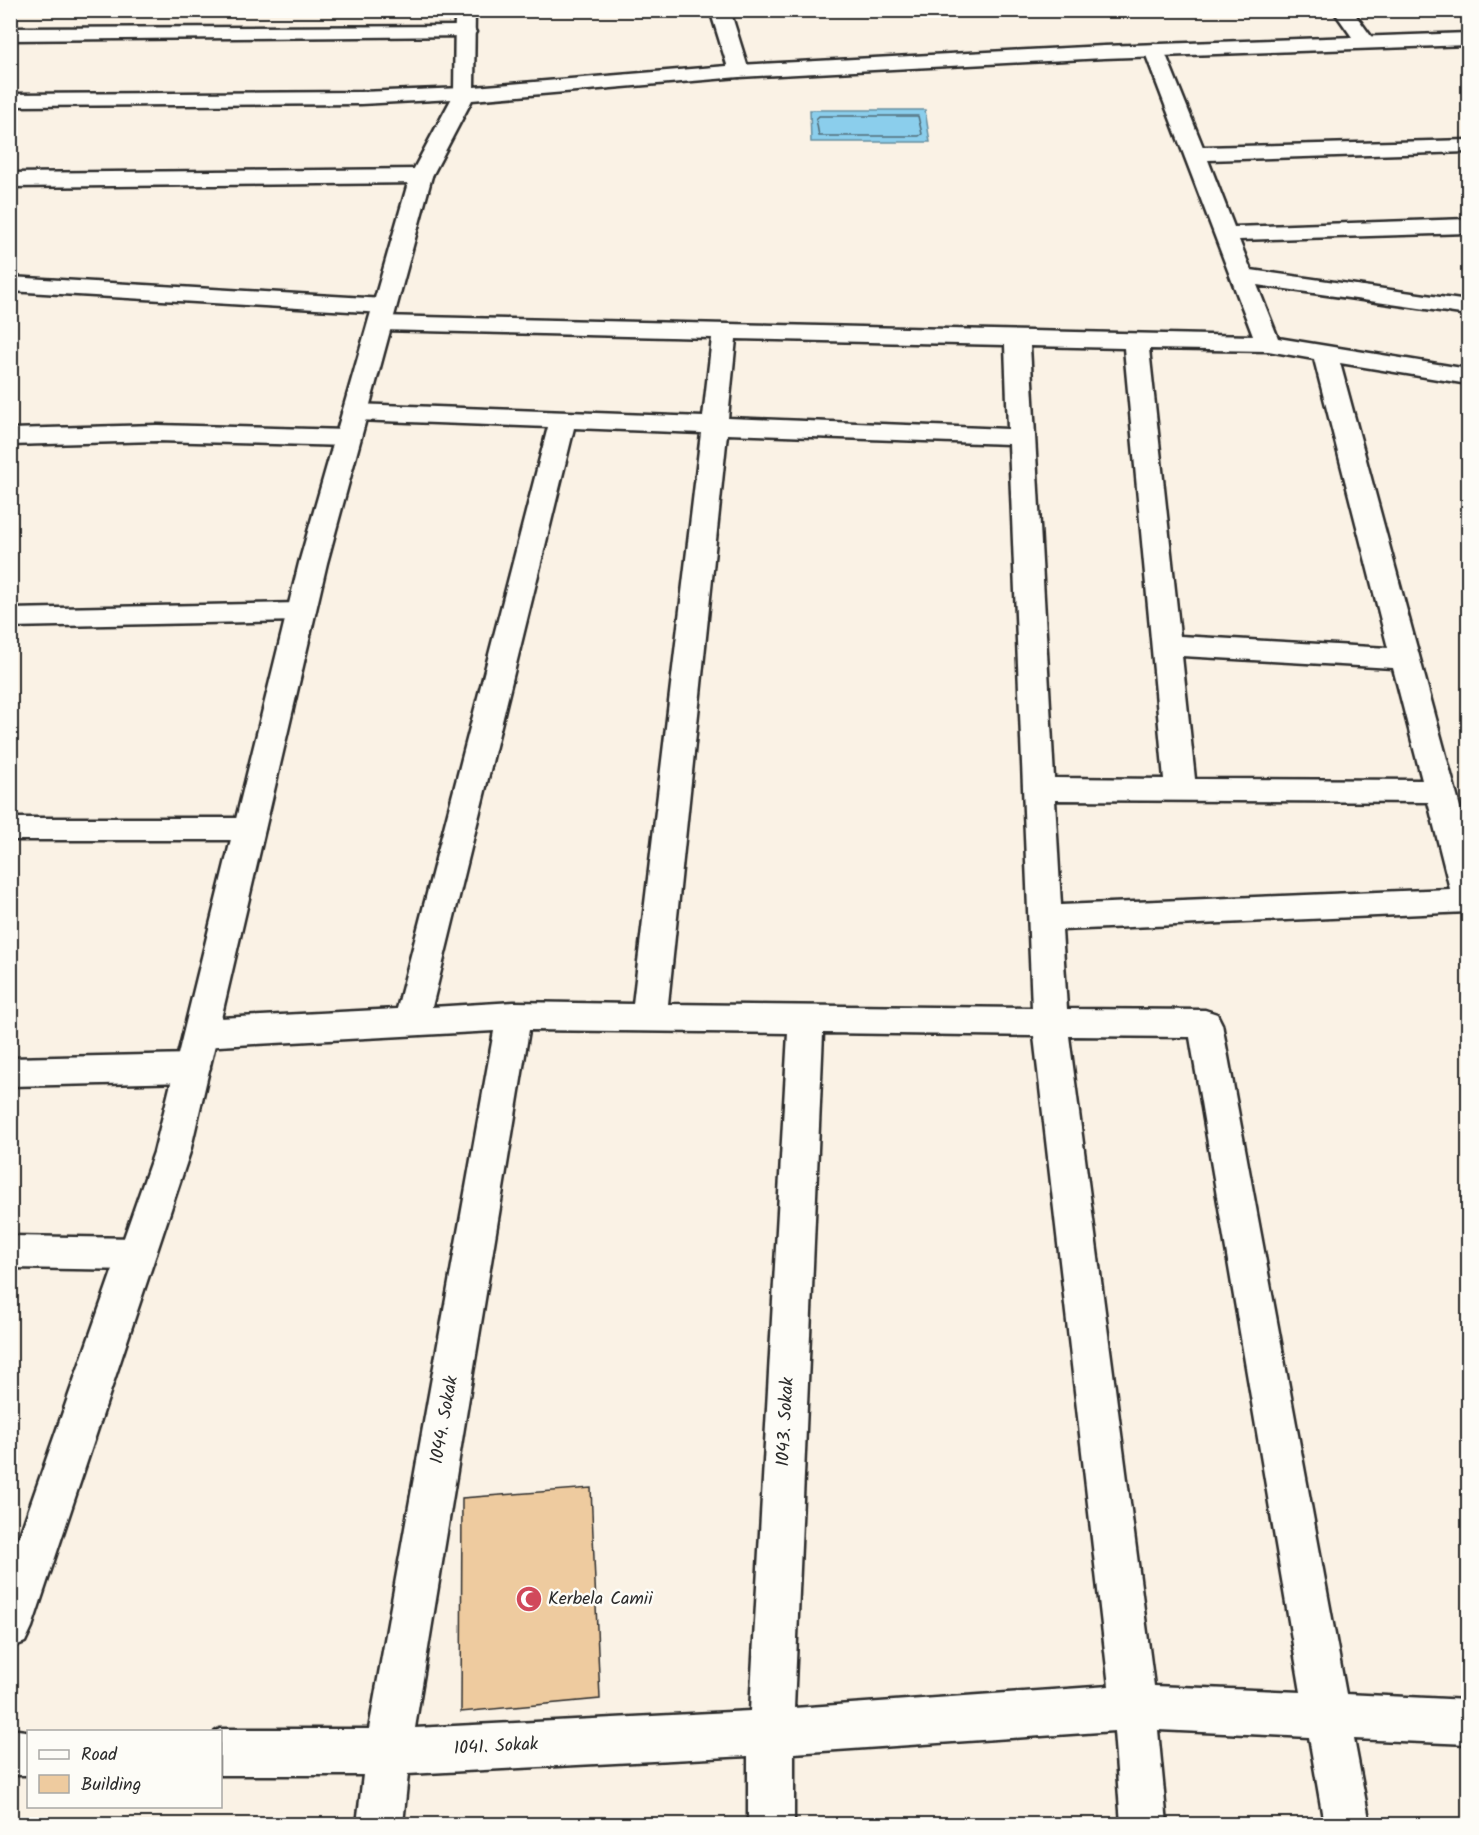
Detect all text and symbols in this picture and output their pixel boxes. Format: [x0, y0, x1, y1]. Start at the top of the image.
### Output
street label: 1044. Sokak [423, 1373, 467, 1466]
street label: 1043. Sokak [769, 1376, 803, 1467]
mosque icon: Kerbela Camii [514, 1584, 544, 1614]
place label: Kerbela Camii [548, 1585, 653, 1614]
legend [27, 1730, 222, 1808]
street label: 1041. Sokak [453, 1730, 540, 1764]
text: Road [81, 1741, 118, 1770]
text: Building [81, 1771, 141, 1800]

